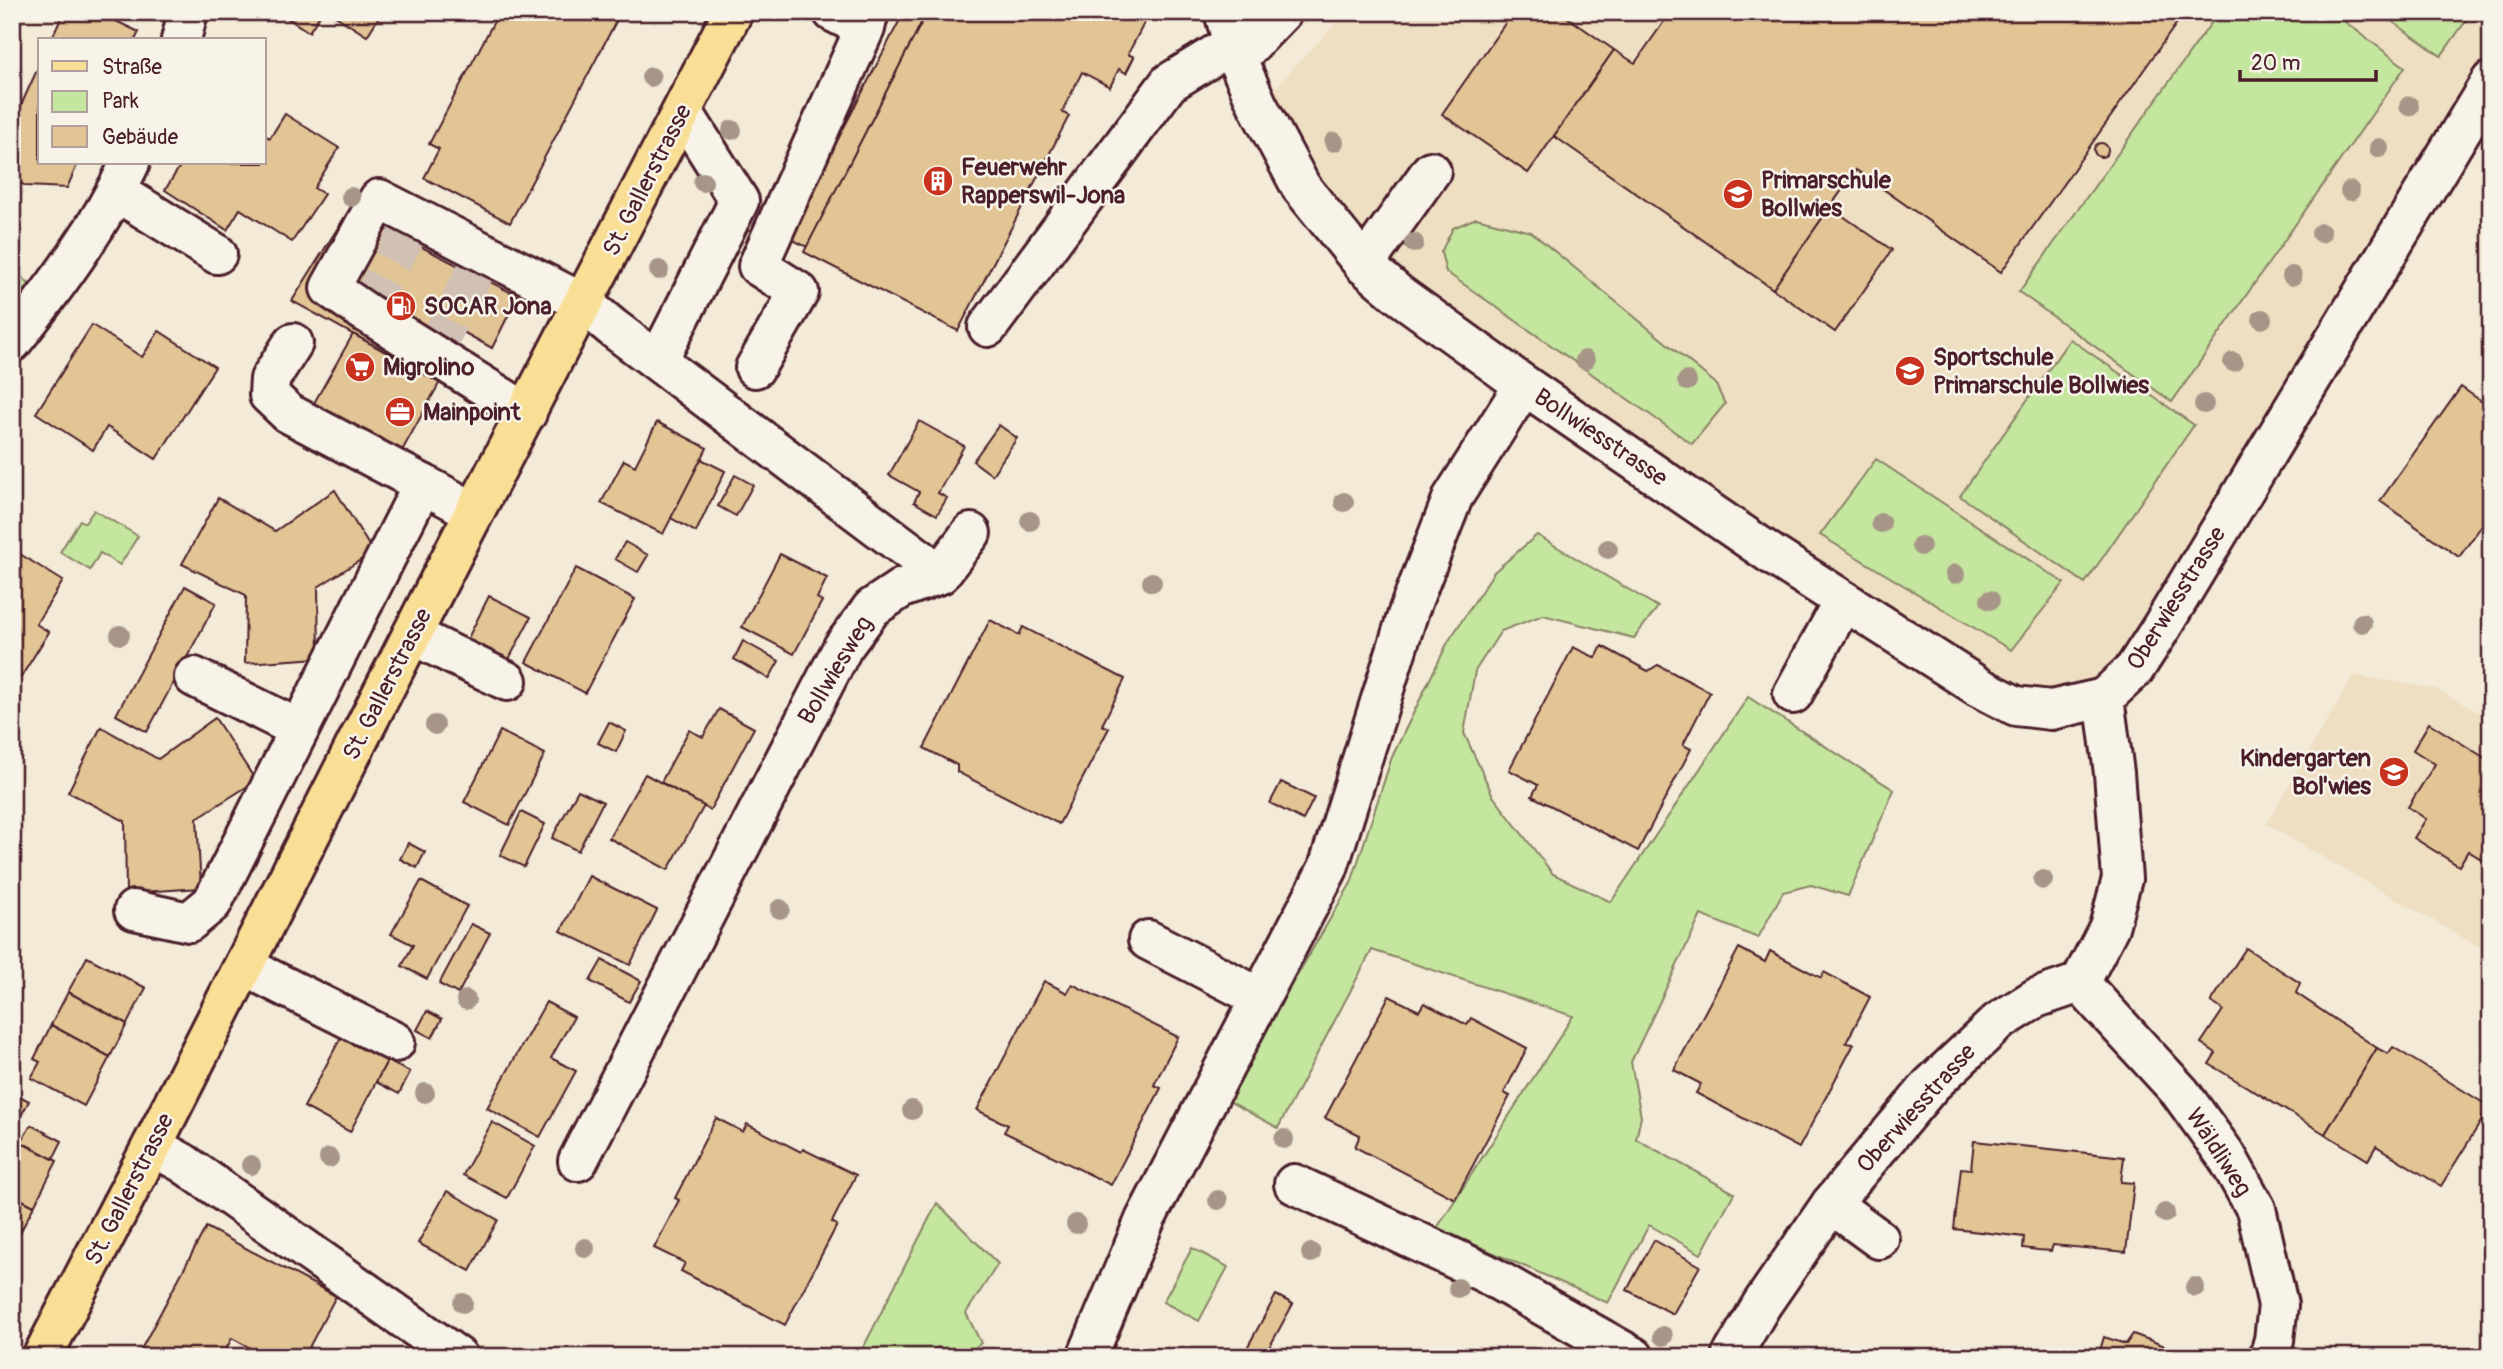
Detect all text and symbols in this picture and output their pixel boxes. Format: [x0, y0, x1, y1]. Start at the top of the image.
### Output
legend [38, 38, 266, 164]
scale bar [2240, 38, 2377, 82]
text: 20 m [2251, 50, 2300, 77]
text: Straße [102, 54, 162, 81]
text: Park [102, 88, 139, 115]
street label: St. Gallerstrasse [597, 99, 698, 261]
text: Gebäude [102, 124, 179, 151]
place label: Feuerwehr Rapperswil-Jona [961, 153, 1125, 210]
building icon: Feuerwehr Rapperswil-Jona [921, 164, 955, 198]
place label: Primarschule Bollwies [1761, 166, 1892, 223]
school or university icon: Primarschule Bollwies [1721, 177, 1755, 211]
fuel station icon: SOCAR Jona [384, 289, 418, 323]
place label: SOCAR Jona [424, 292, 552, 321]
place label: Sportschule Primarschule Bollwies [1933, 343, 2149, 400]
supermarket icon: Migrolino [343, 350, 377, 384]
place label: Migrolino [383, 353, 474, 382]
school or university icon: Sportschule Primarschule Bollwies [1893, 354, 1927, 388]
street label: Bollwiesstrasse [1529, 382, 1673, 493]
office icon: Mainpoint [383, 395, 417, 429]
place label: Mainpoint [423, 398, 522, 427]
street label: Oberwiesstrasse [2121, 521, 2232, 675]
street label: St. Gallerstrasse [337, 603, 438, 765]
street label: Bollwiesweg [792, 611, 879, 730]
place label: Kindergarten Boľwies [2240, 744, 2371, 801]
school or university icon: Kindergarten Boľwies [2377, 755, 2411, 789]
street label: Oberwiesstrasse [1851, 1038, 1982, 1179]
street label: Wäldliweg [2179, 1103, 2258, 1202]
street label: St. Gallerstrasse [79, 1108, 180, 1270]

